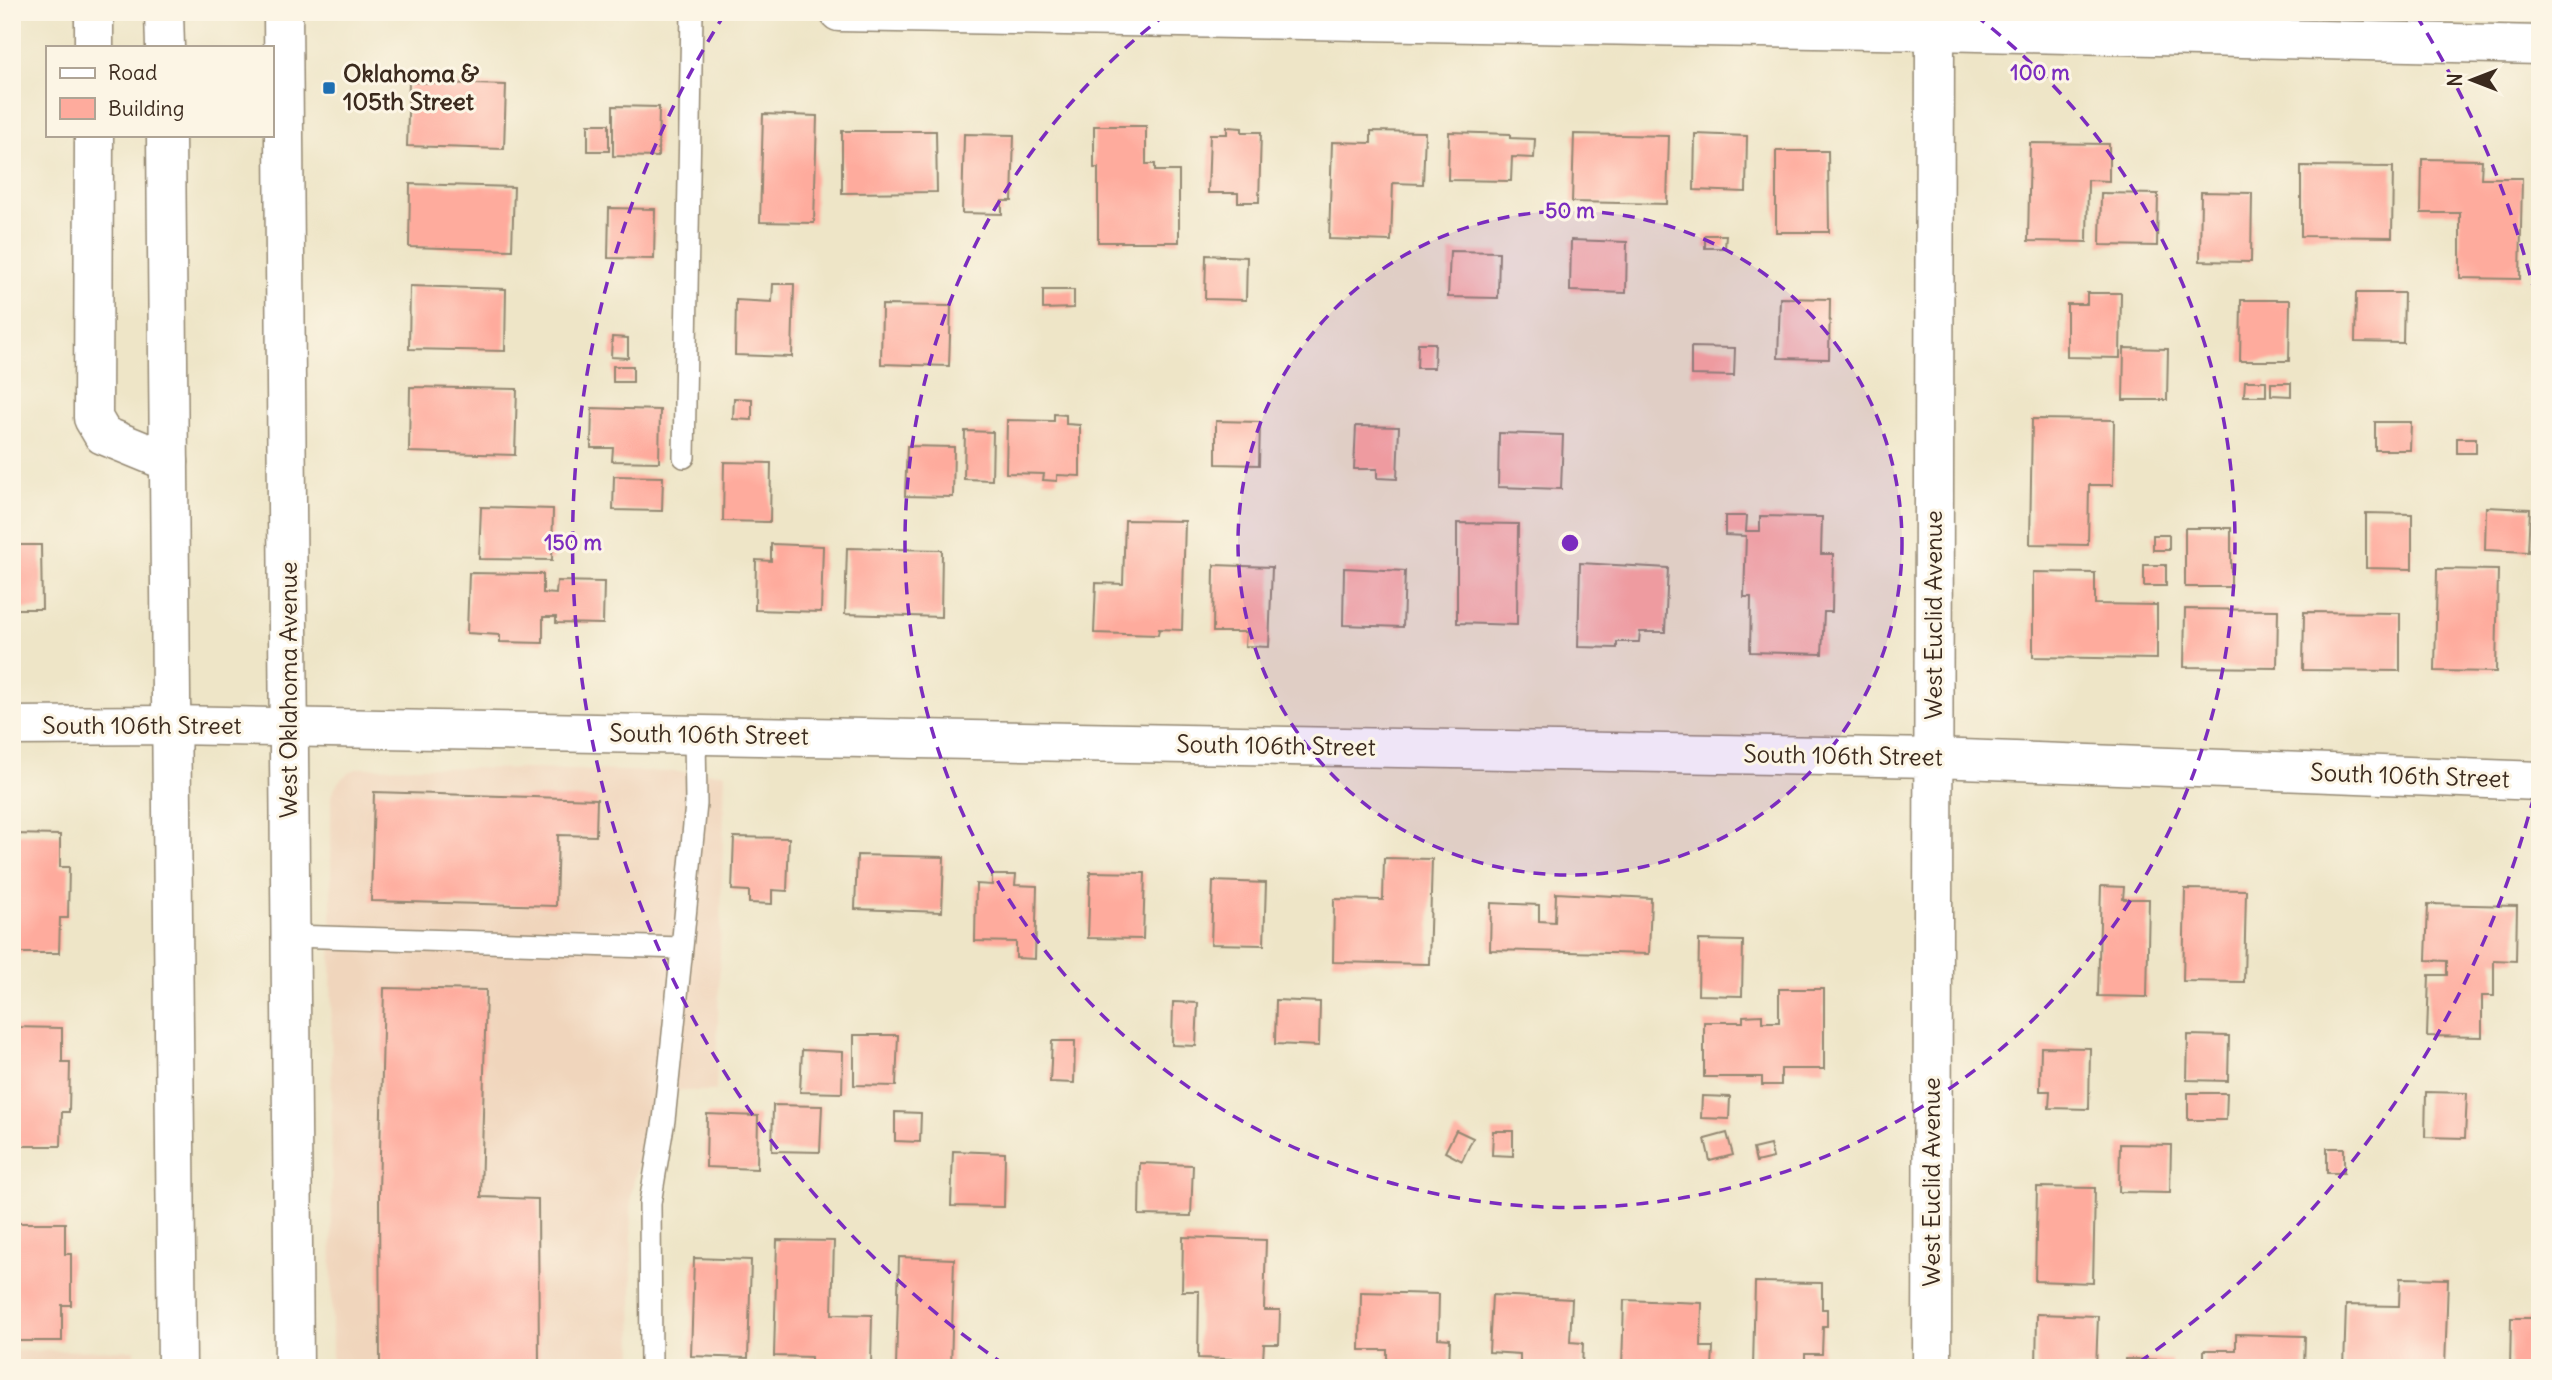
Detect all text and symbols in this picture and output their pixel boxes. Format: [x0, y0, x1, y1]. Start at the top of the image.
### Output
legend [46, 46, 273, 136]
north arrow [2436, 46, 2506, 116]
place label: Oklahoma & 105th Street [343, 58, 480, 116]
text: Road [108, 59, 157, 86]
text: 100 m [2010, 59, 2070, 86]
text: N [2443, 73, 2467, 87]
marker: Oklahoma & 105th Street [321, 80, 337, 96]
text: Building [108, 95, 184, 122]
text: 50 m [1545, 197, 1595, 224]
street label: West Euclid Avenue [1918, 510, 1948, 720]
text: 150 m [544, 529, 602, 556]
centre of rings [1558, 531, 1582, 555]
street label: West Oklahoma Avenue [273, 562, 303, 818]
street label: South 106th Street [42, 710, 242, 740]
street label: South 106th Street [609, 717, 809, 751]
street label: South 106th Street [1176, 728, 1376, 762]
street label: South 106th Street [1743, 738, 1943, 772]
street label: South 106th Street [2310, 757, 2510, 793]
street label: West Euclid Avenue [1916, 1077, 1946, 1287]

